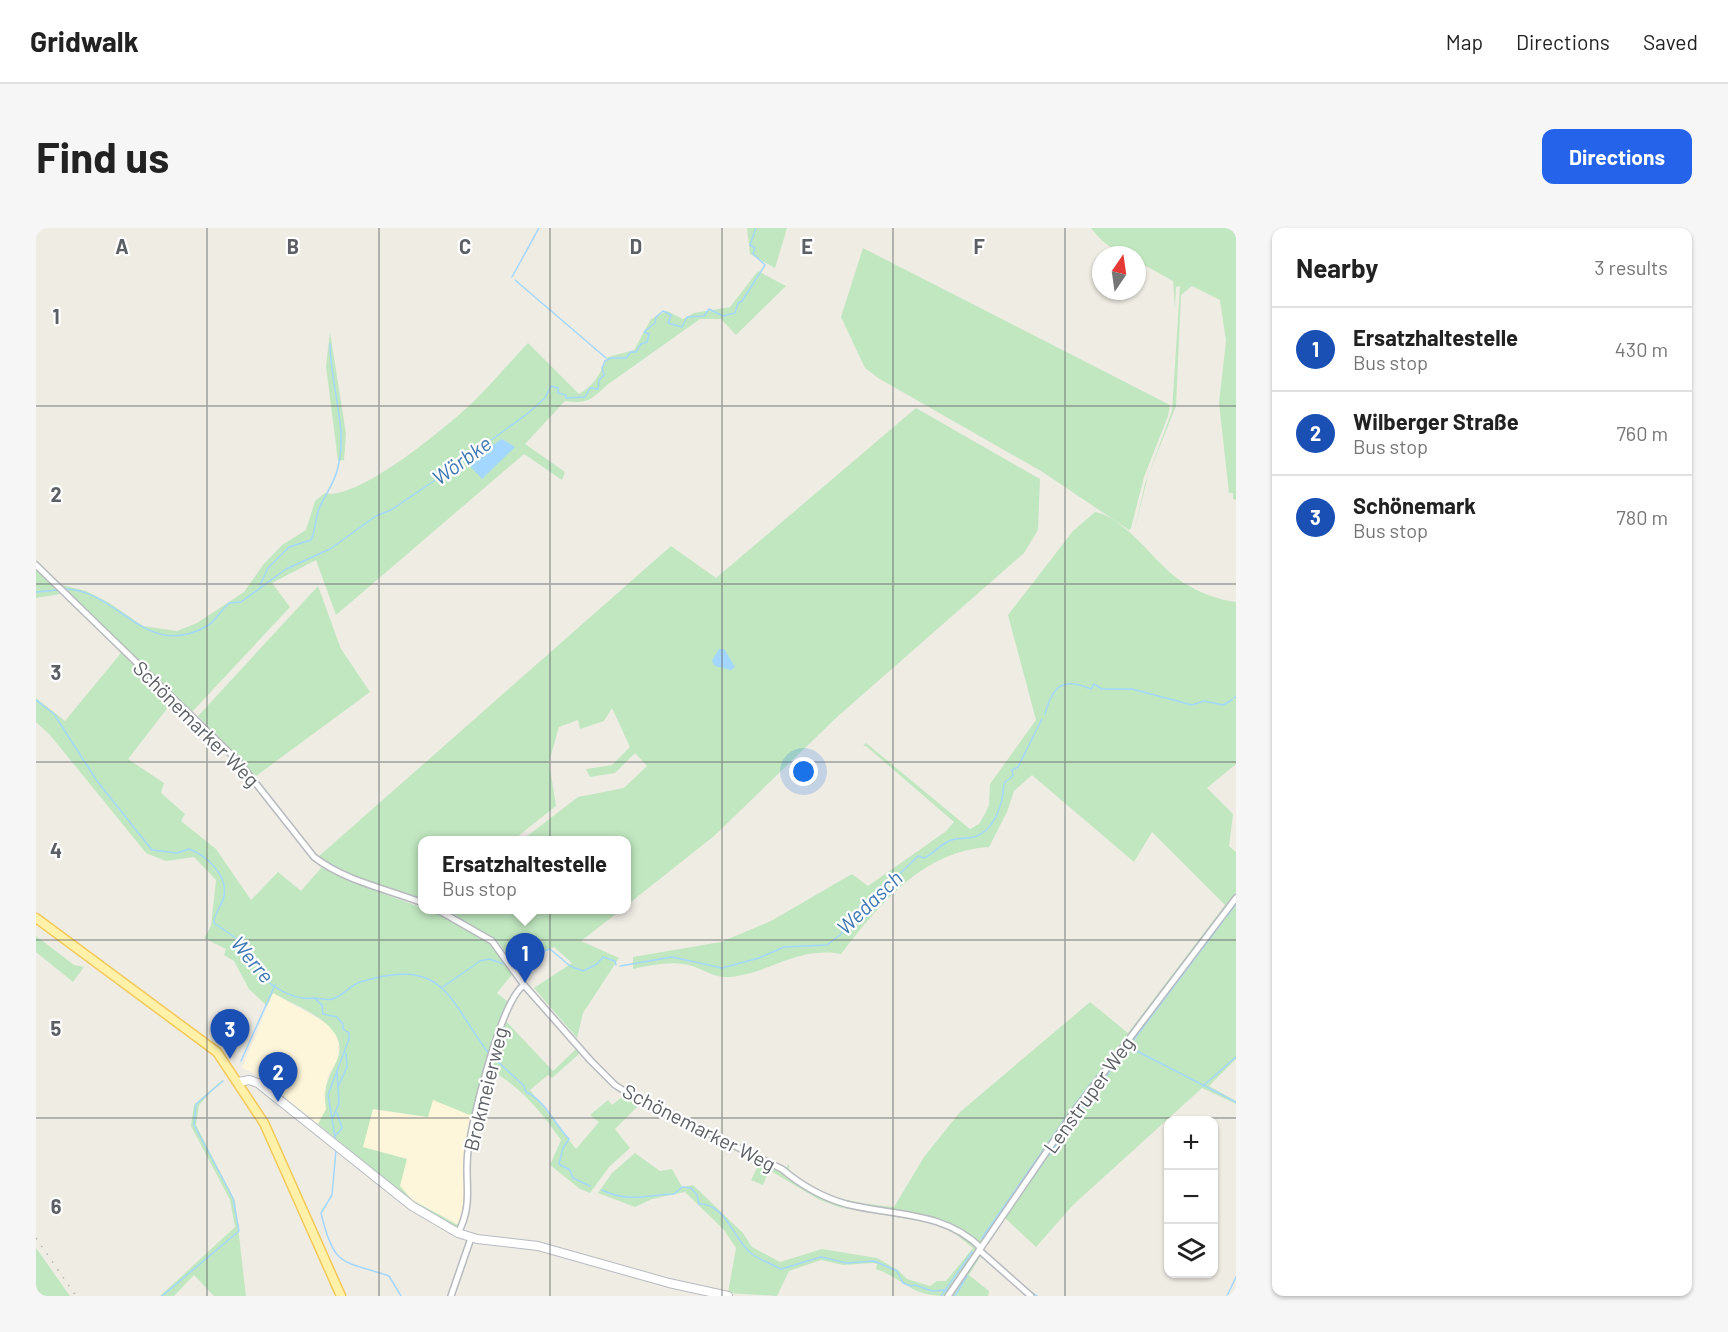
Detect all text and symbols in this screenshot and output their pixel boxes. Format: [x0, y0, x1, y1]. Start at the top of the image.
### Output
text: Gridwalk [30, 24, 139, 58]
text: Map [1446, 29, 1483, 54]
text: Directions [1516, 29, 1610, 54]
text: Saved [1643, 29, 1698, 54]
button: Directions [1542, 129, 1692, 184]
text: Find us [36, 131, 169, 181]
text: A [115, 234, 129, 258]
text: B [287, 234, 299, 258]
text: C [459, 234, 471, 258]
text: D [630, 234, 642, 258]
text: E [801, 234, 813, 258]
text: F [973, 234, 985, 258]
north arrow [1092, 246, 1146, 300]
text: Nearby [1296, 252, 1378, 283]
text: 3 results [1594, 255, 1668, 279]
text: 1 [52, 304, 60, 328]
text: Ersatzhaltestelle [1353, 324, 1518, 350]
text: 1 [1312, 337, 1319, 361]
text: 430 m [1615, 337, 1668, 361]
text: Bus stop [1353, 350, 1428, 374]
text: Wilberger Straße [1353, 408, 1519, 434]
text: 2 [1310, 421, 1321, 445]
text: 760 m [1616, 421, 1668, 445]
water label: Wörbke [427, 430, 496, 490]
text: Bus stop [1353, 434, 1428, 458]
text: 2 [50, 482, 62, 506]
text: Schönemark [1353, 492, 1476, 518]
text: 3 [1310, 505, 1321, 529]
text: 780 m [1616, 505, 1668, 529]
text: Bus stop [1353, 518, 1428, 542]
street label: Schönemarker Weg [129, 655, 265, 791]
text: 3 [51, 660, 61, 684]
your location [789, 757, 818, 786]
popup [418, 836, 631, 914]
text: 4 [50, 838, 62, 862]
text: Ersatzhaltestelle [442, 850, 607, 876]
water label: Wedasch [831, 865, 907, 939]
text: Bus stop [442, 876, 517, 900]
water label: Werre [226, 931, 280, 987]
pin: 1 [506, 934, 544, 983]
pin: 3 [210, 1010, 250, 1059]
text: 5 [51, 1016, 62, 1040]
street label: Brokmeierweg [458, 1024, 512, 1153]
street label: Lenstruper Weg [1038, 1031, 1139, 1157]
pin: 2 [258, 1052, 298, 1102]
street label: Schönemarker Weg [619, 1078, 780, 1176]
map controls [1164, 1116, 1218, 1278]
button: + [1164, 1116, 1218, 1170]
button: − [1164, 1170, 1218, 1224]
text: 6 [51, 1194, 62, 1218]
button: layers [1164, 1224, 1218, 1278]

